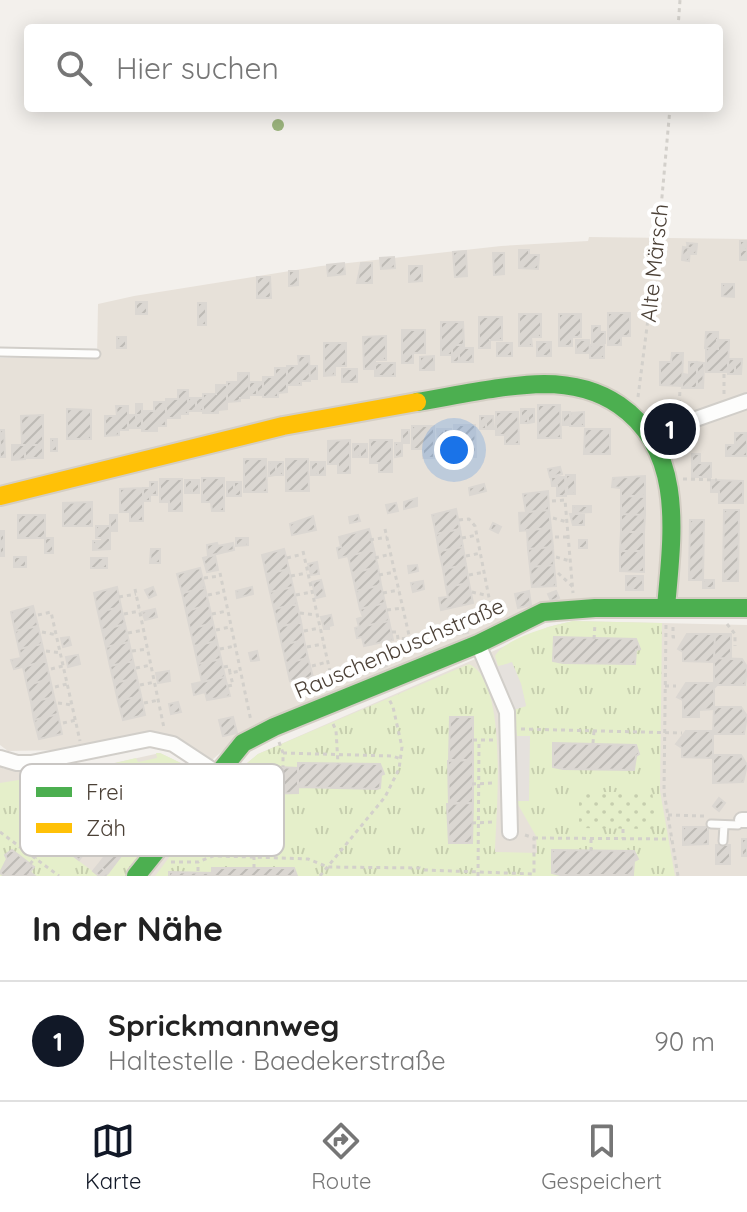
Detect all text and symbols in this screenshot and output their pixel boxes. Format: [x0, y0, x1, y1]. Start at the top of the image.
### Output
search box [24, 24, 723, 112]
icon: search [52, 46, 96, 90]
text: Hier suchen [116, 49, 279, 87]
street label: Alte Märsch [634, 202, 674, 324]
pin: 1 [644, 399, 696, 459]
your location [434, 430, 474, 470]
street label: Rauschenbuschstraße [290, 591, 508, 705]
legend [20, 764, 284, 856]
text: Frei [86, 778, 123, 806]
text: Zäh [86, 814, 126, 842]
text: In der Nähe [32, 907, 223, 950]
text: Sprickmannweg [108, 1006, 340, 1044]
text: 1 [53, 1025, 63, 1058]
text: 90 m [654, 1025, 715, 1058]
text: Haltestelle · Baedekerstraße [108, 1044, 446, 1077]
tab: Karte [85, 1119, 141, 1195]
tab: Route [311, 1119, 371, 1195]
tab: Gespeichert [541, 1119, 662, 1195]

